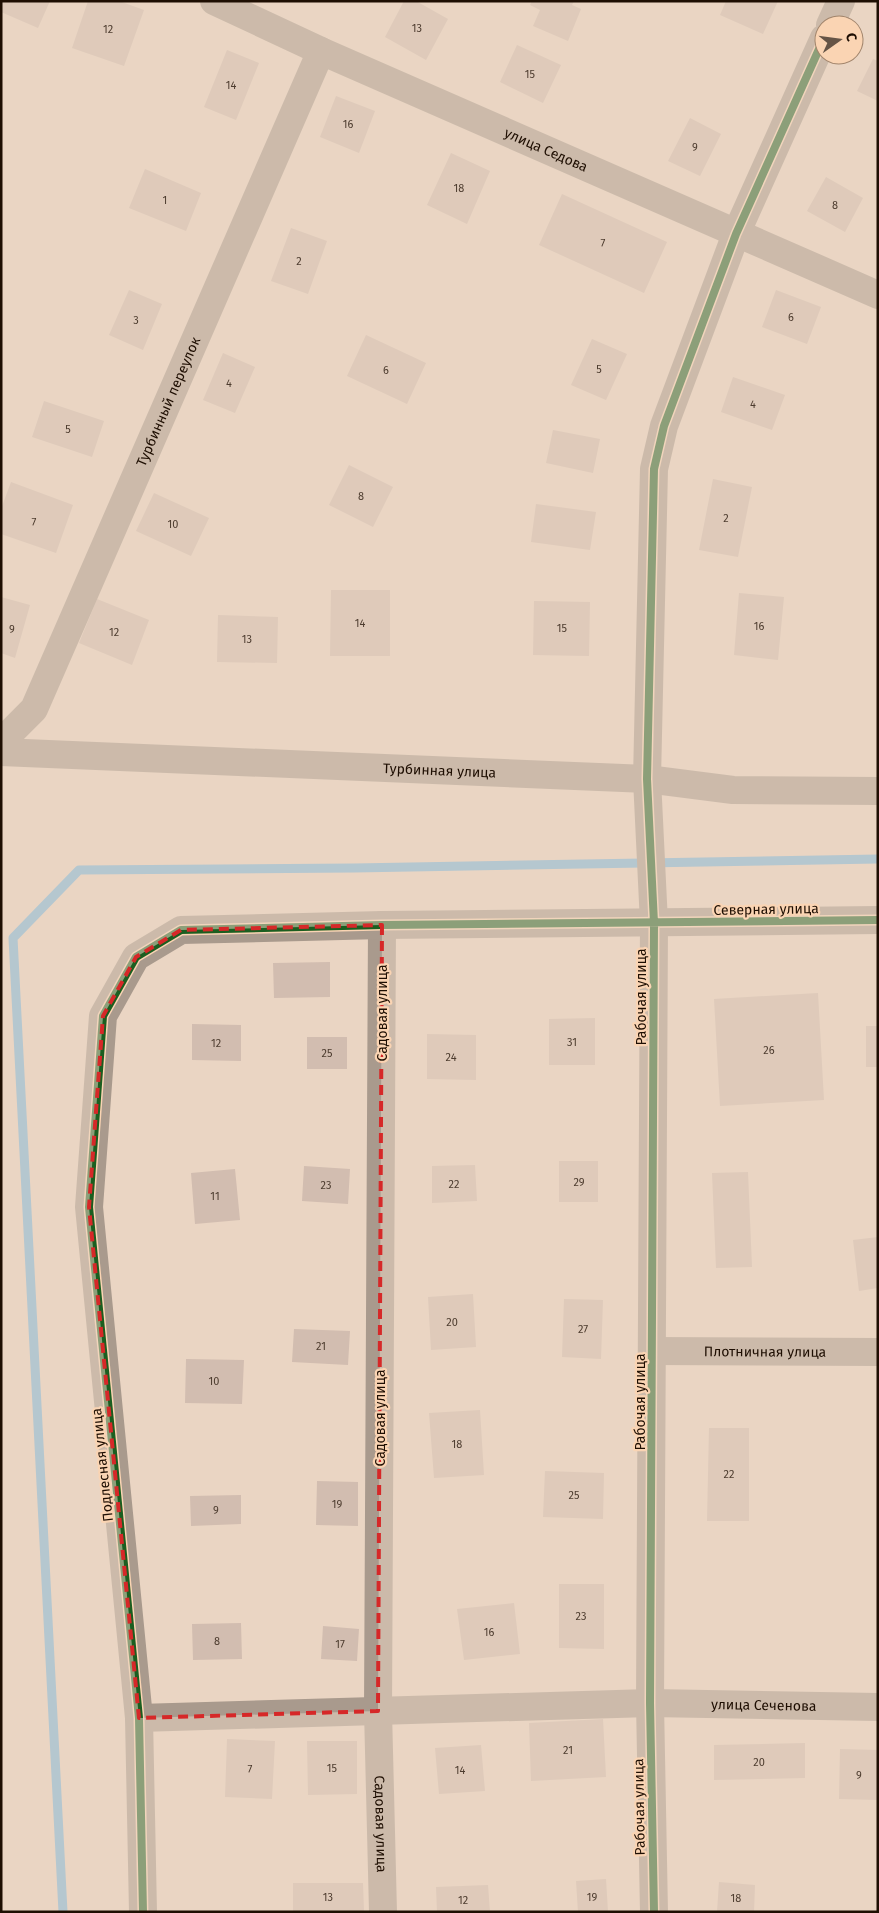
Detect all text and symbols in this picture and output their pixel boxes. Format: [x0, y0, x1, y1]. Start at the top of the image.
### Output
north arrow [814, 15, 864, 65]
house number: 13 [412, 22, 422, 35]
house number: 12 [103, 23, 113, 36]
text: С [842, 31, 860, 43]
house number: 15 [525, 68, 536, 81]
house number: 14 [226, 79, 236, 92]
house number: 16 [343, 118, 353, 131]
street label: улица Седова [502, 124, 590, 176]
house number: 9 [692, 141, 698, 154]
house number: 18 [454, 182, 464, 195]
house number: 1 [163, 194, 167, 207]
house number: 8 [832, 199, 838, 212]
house number: 7 [601, 237, 606, 250]
house number: 2 [296, 255, 302, 268]
house number: 6 [788, 311, 794, 324]
house number: 3 [133, 314, 139, 327]
street label: Турбинный переулок [133, 334, 204, 469]
house number: 5 [596, 363, 602, 376]
house number: 6 [383, 364, 389, 377]
house number: 4 [226, 377, 232, 390]
house number: 4 [750, 398, 756, 411]
house number: 5 [65, 423, 71, 436]
house number: 8 [358, 490, 364, 503]
house number: 2 [723, 512, 729, 525]
house number: 7 [32, 516, 37, 529]
house number: 10 [168, 518, 178, 531]
house number: 14 [355, 617, 365, 630]
house number: 16 [754, 620, 764, 633]
house number: 15 [557, 622, 568, 635]
house number: 9 [9, 623, 15, 636]
house number: 12 [109, 626, 119, 639]
house number: 13 [242, 633, 252, 646]
street label: Турбинная улица [383, 760, 496, 782]
street label: Северная улица [713, 900, 819, 919]
street label: Рабочая улица [633, 948, 650, 1046]
street label: Садовая улица [374, 964, 391, 1062]
house number: 31 [567, 1036, 577, 1049]
house number: 12 [211, 1037, 221, 1050]
house number: 26 [763, 1044, 775, 1057]
house number: 25 [322, 1047, 333, 1060]
house number: 24 [446, 1051, 457, 1064]
house number: 29 [573, 1176, 585, 1189]
house number: 22 [449, 1178, 459, 1191]
house number: 23 [321, 1179, 331, 1192]
house number: 11 [210, 1190, 220, 1203]
house number: 20 [446, 1316, 458, 1329]
house number: 27 [578, 1323, 588, 1336]
house number: 21 [316, 1340, 326, 1353]
street label: Плотничная улица [704, 1343, 826, 1361]
street label: Рабочая улица [632, 1353, 649, 1451]
street label: Садовая улица [372, 1369, 389, 1467]
house number: 10 [209, 1375, 219, 1388]
street label: Подлесная улица [88, 1407, 117, 1523]
house number: 18 [452, 1438, 462, 1451]
house number: 22 [724, 1468, 734, 1481]
house number: 25 [569, 1489, 580, 1502]
house number: 19 [332, 1498, 342, 1511]
house number: 9 [213, 1504, 219, 1517]
house number: 23 [576, 1610, 586, 1623]
house number: 16 [484, 1626, 494, 1639]
house number: 8 [214, 1635, 220, 1648]
house number: 17 [335, 1638, 345, 1651]
street label: улица Сеченова [711, 1696, 817, 1715]
house number: 21 [563, 1744, 573, 1757]
house number: 20 [753, 1756, 765, 1769]
street label: Рабочая улица [630, 1758, 649, 1856]
house number: 15 [327, 1762, 338, 1775]
house number: 7 [248, 1763, 253, 1776]
house number: 14 [455, 1764, 465, 1777]
house number: 9 [856, 1769, 862, 1782]
street label: Садовая улица [371, 1775, 390, 1873]
house number: 13 [323, 1891, 333, 1904]
house number: 19 [587, 1891, 597, 1904]
house number: 18 [731, 1892, 741, 1905]
house number: 12 [458, 1894, 468, 1907]

